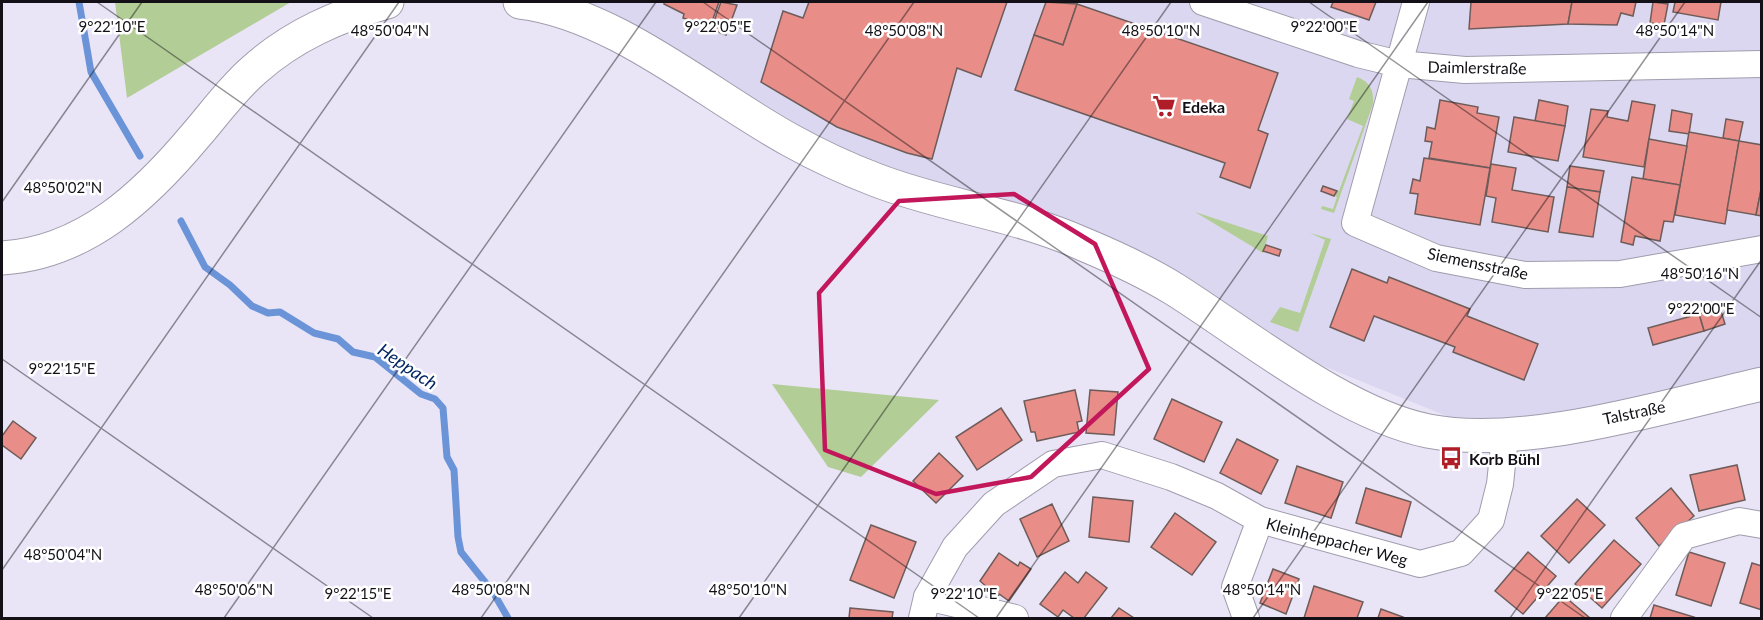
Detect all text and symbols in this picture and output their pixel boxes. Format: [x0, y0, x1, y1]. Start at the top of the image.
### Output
text: 9°22'10"E [79, 17, 146, 35]
text: 9°22'05"E [685, 17, 752, 35]
text: 9°22'00"E [1291, 17, 1358, 35]
text: 48°50'04"N [351, 21, 429, 39]
text: 48°50'08"N [865, 21, 943, 39]
text: 48°50'10"N [1122, 21, 1200, 39]
text: 48°50'14"N [1636, 21, 1714, 39]
street label: Daimlerstraße [1427, 57, 1527, 77]
supermarket icon: Edeka [1151, 93, 1177, 119]
place label: Edeka [1182, 97, 1225, 116]
text: 48°50'02"N [24, 178, 102, 196]
street label: Siemensstraße [1426, 243, 1530, 283]
text: 48°50'16"N [1661, 264, 1739, 282]
text: 9°22'00"E [1668, 299, 1735, 317]
water label: Heppach [374, 338, 442, 394]
text: 9°22'15"E [29, 359, 96, 377]
street label: Talstraße [1601, 396, 1667, 428]
bus stop icon: Korb Bühl [1438, 445, 1464, 471]
place label: Korb Bühl [1469, 449, 1540, 468]
street label: Kleinheppacher Weg [1264, 513, 1410, 569]
text: 48°50'04"N [24, 545, 102, 563]
text: 48°50'06"N [195, 580, 273, 598]
text: 48°50'08"N [452, 580, 530, 598]
text: 48°50'10"N [709, 580, 787, 598]
text: 48°50'14"N [1223, 580, 1301, 598]
text: 9°22'15"E [325, 584, 392, 602]
text: 9°22'10"E [931, 584, 998, 602]
text: 9°22'05"E [1537, 584, 1604, 602]

